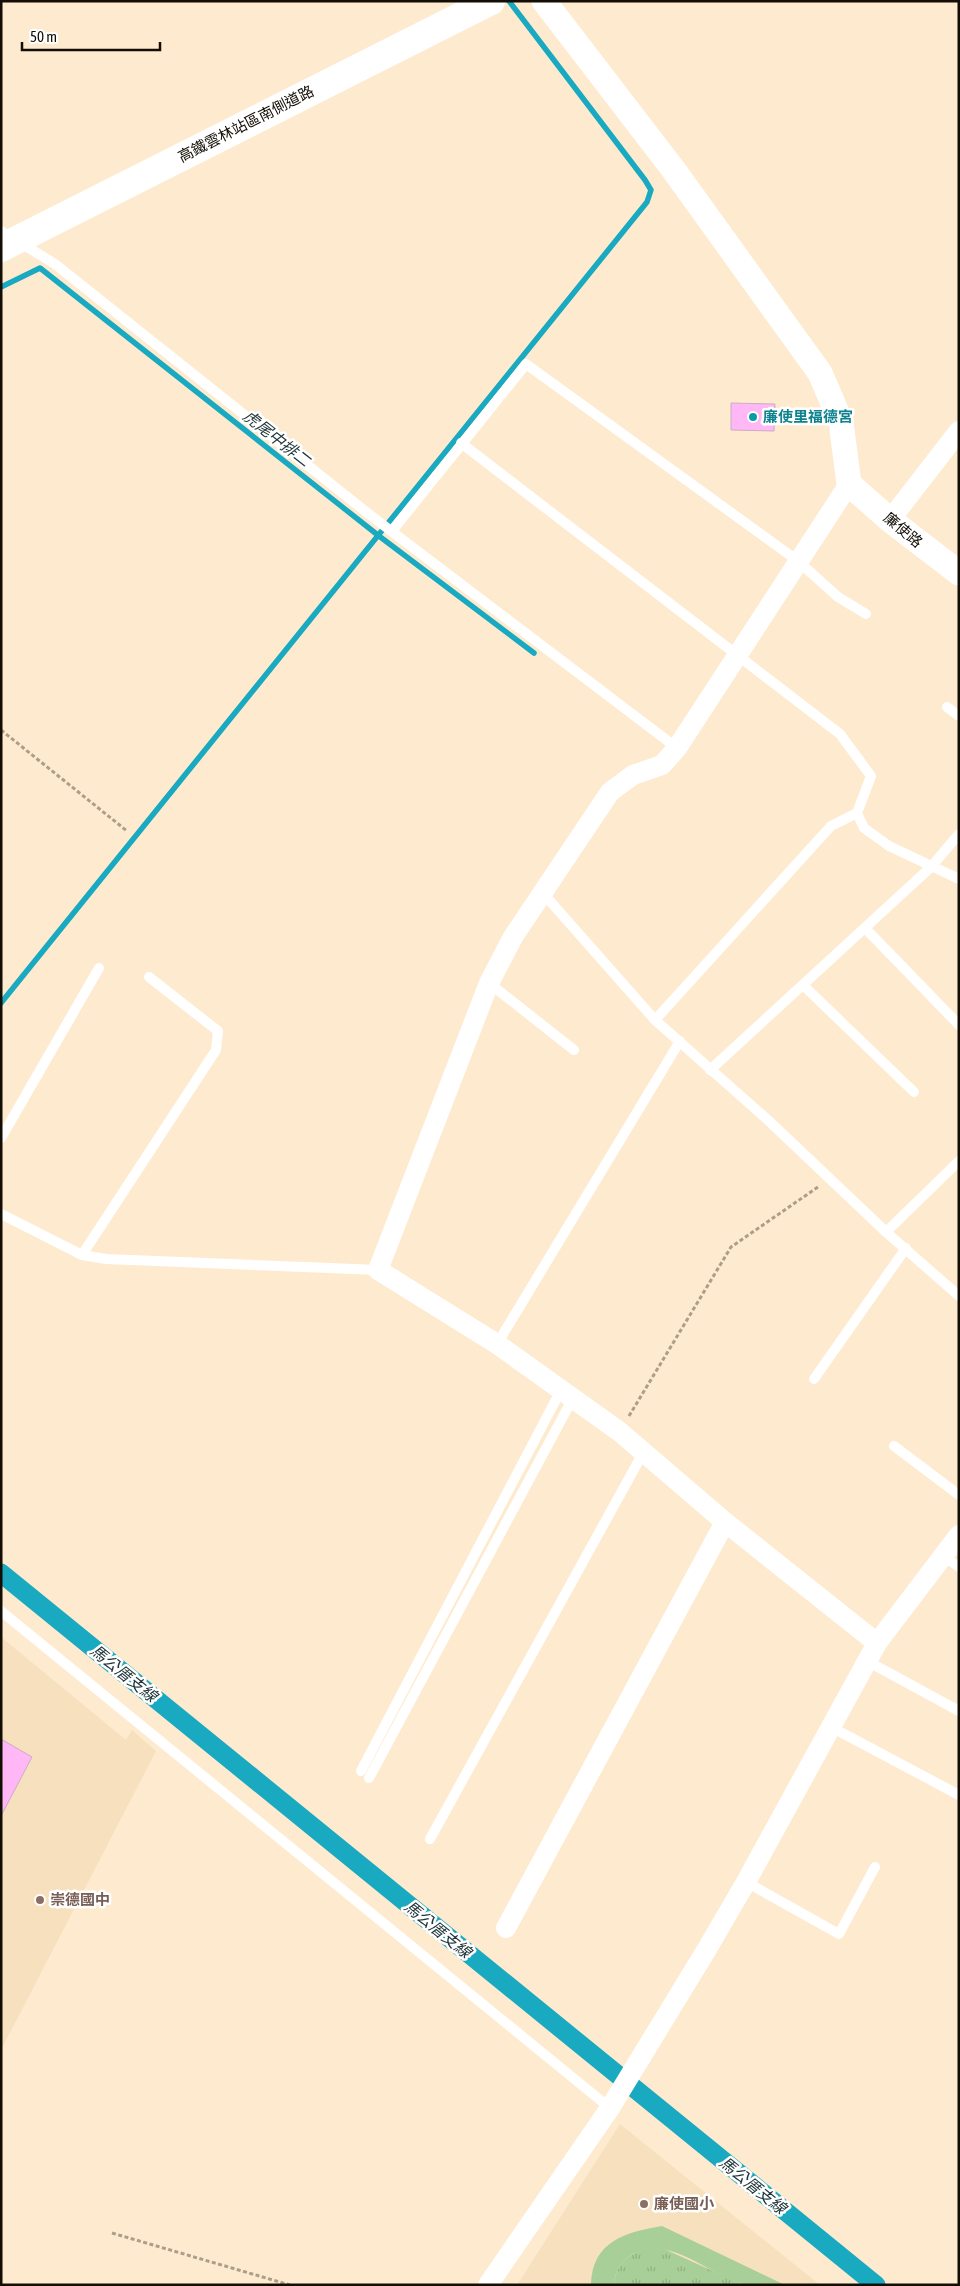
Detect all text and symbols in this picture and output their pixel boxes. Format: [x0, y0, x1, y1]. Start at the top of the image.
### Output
scale bar [22, 20, 160, 52]
text: 50 m [30, 28, 57, 45]
street label: 高鐵雲林站區南側道路 [175, 82, 316, 165]
water label: 虎尾中排二 [240, 406, 315, 470]
place label: 廉使里福德宮 [763, 408, 853, 425]
marker: 廉使里福德宮 [747, 411, 759, 423]
street label: 廉使路 [881, 509, 926, 551]
water label: 馬公厝支線 [87, 1641, 162, 1706]
place label: 崇德國中 [50, 1891, 110, 1908]
marker: 崇德國中 [34, 1894, 46, 1906]
water label: 馬公厝支線 [401, 1897, 476, 1962]
water label: 馬公厝支線 [716, 2153, 791, 2218]
place label: 廉使國小 [654, 2195, 715, 2212]
marker: 廉使國小 [638, 2198, 650, 2210]

